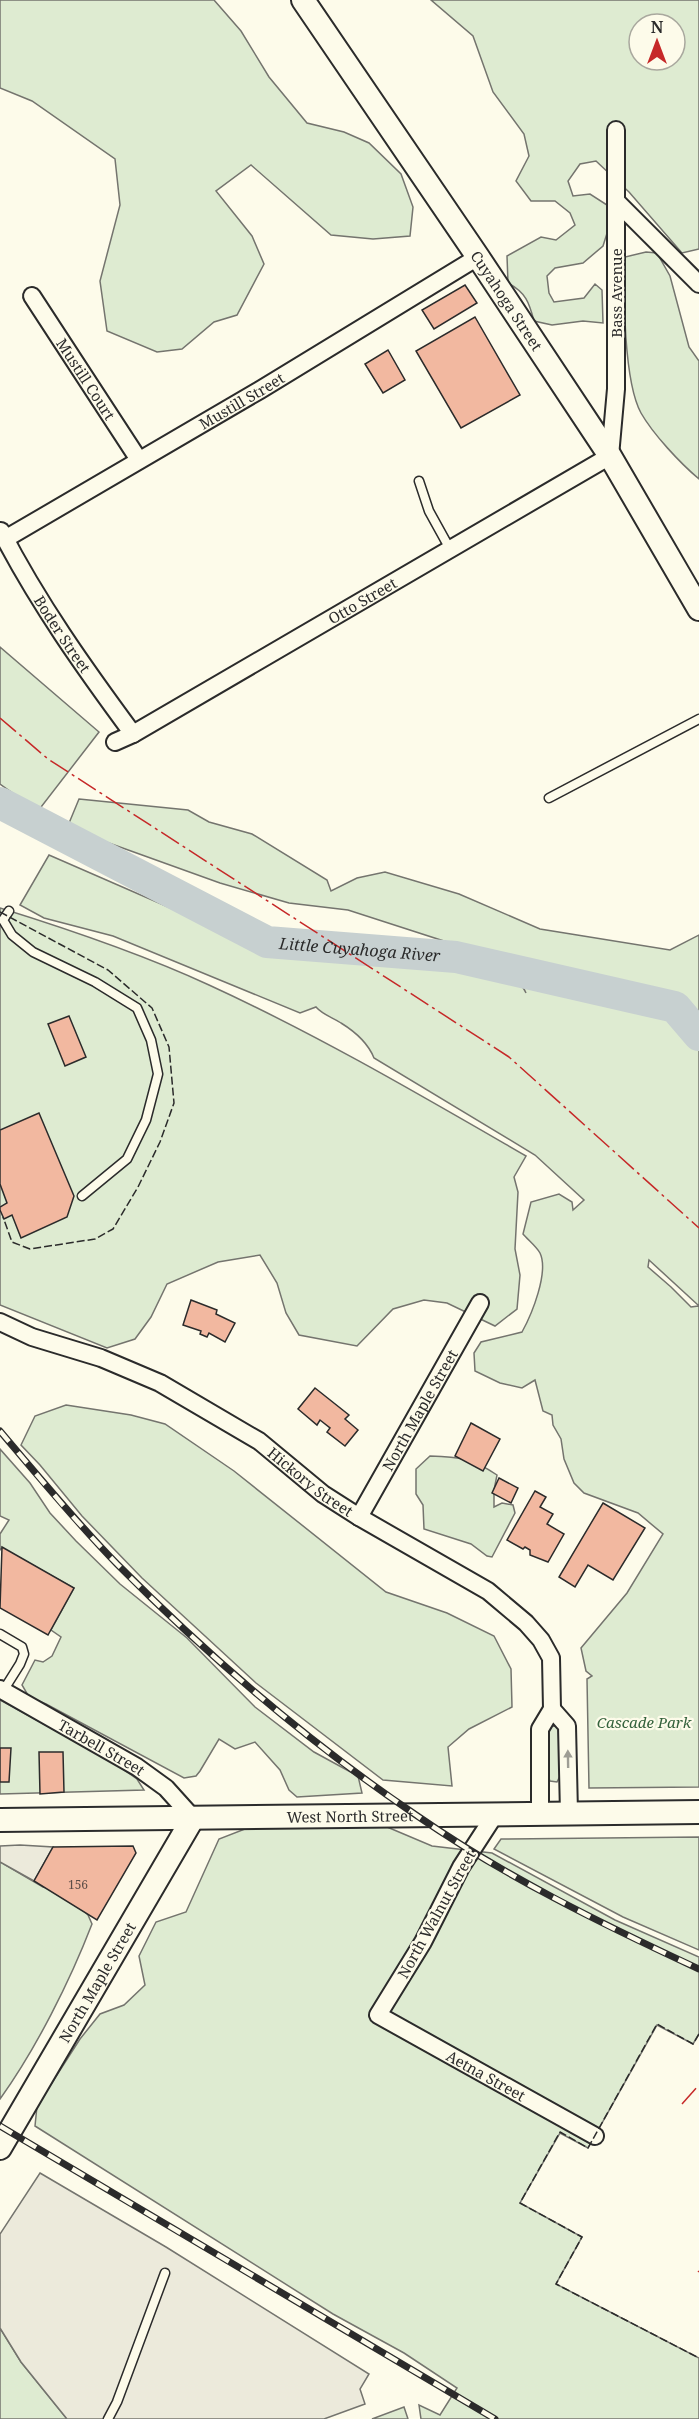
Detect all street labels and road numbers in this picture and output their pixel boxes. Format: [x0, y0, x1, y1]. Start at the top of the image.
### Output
street label: Cuyahoga Street [466, 246, 547, 354]
street label: Bass Avenue [606, 248, 626, 338]
street label: Mustill Court [52, 334, 120, 424]
street label: Mustill Street [195, 368, 288, 434]
street label: Otto Street [324, 573, 400, 628]
street label: Boder Street [30, 592, 95, 676]
street label: North Maple Street [377, 1346, 462, 1474]
street label: Hickory Street [264, 1442, 357, 1521]
street label: Tarbell Street [55, 1714, 149, 1780]
street label: West North Street [287, 1805, 413, 1827]
street label: North Walnut Street [392, 1846, 480, 1982]
street label: North Maple Street [54, 1918, 140, 2046]
street label: Aetna Street [443, 2045, 529, 2105]

